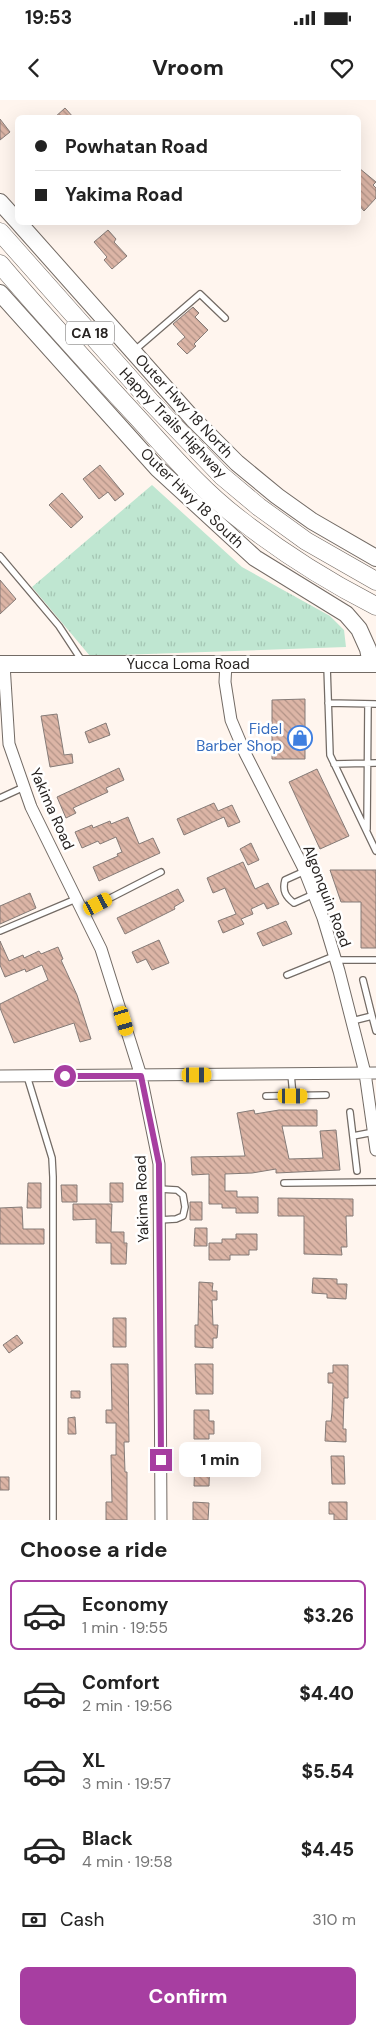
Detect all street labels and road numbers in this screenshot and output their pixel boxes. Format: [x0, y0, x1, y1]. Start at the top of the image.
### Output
road number: CA 18 [66, 322, 114, 344]
street label: Outer Hwy 18 North [131, 350, 237, 462]
street label: Happy Trails Highway [115, 363, 232, 483]
street label: Outer Hwy 18 South [136, 443, 248, 553]
street label: Yucca Loma Road [126, 654, 250, 674]
street label: Yakima Road [25, 765, 79, 853]
street label: Algonquin Road [298, 842, 356, 950]
street label: Yakima Road [130, 1155, 154, 1243]

